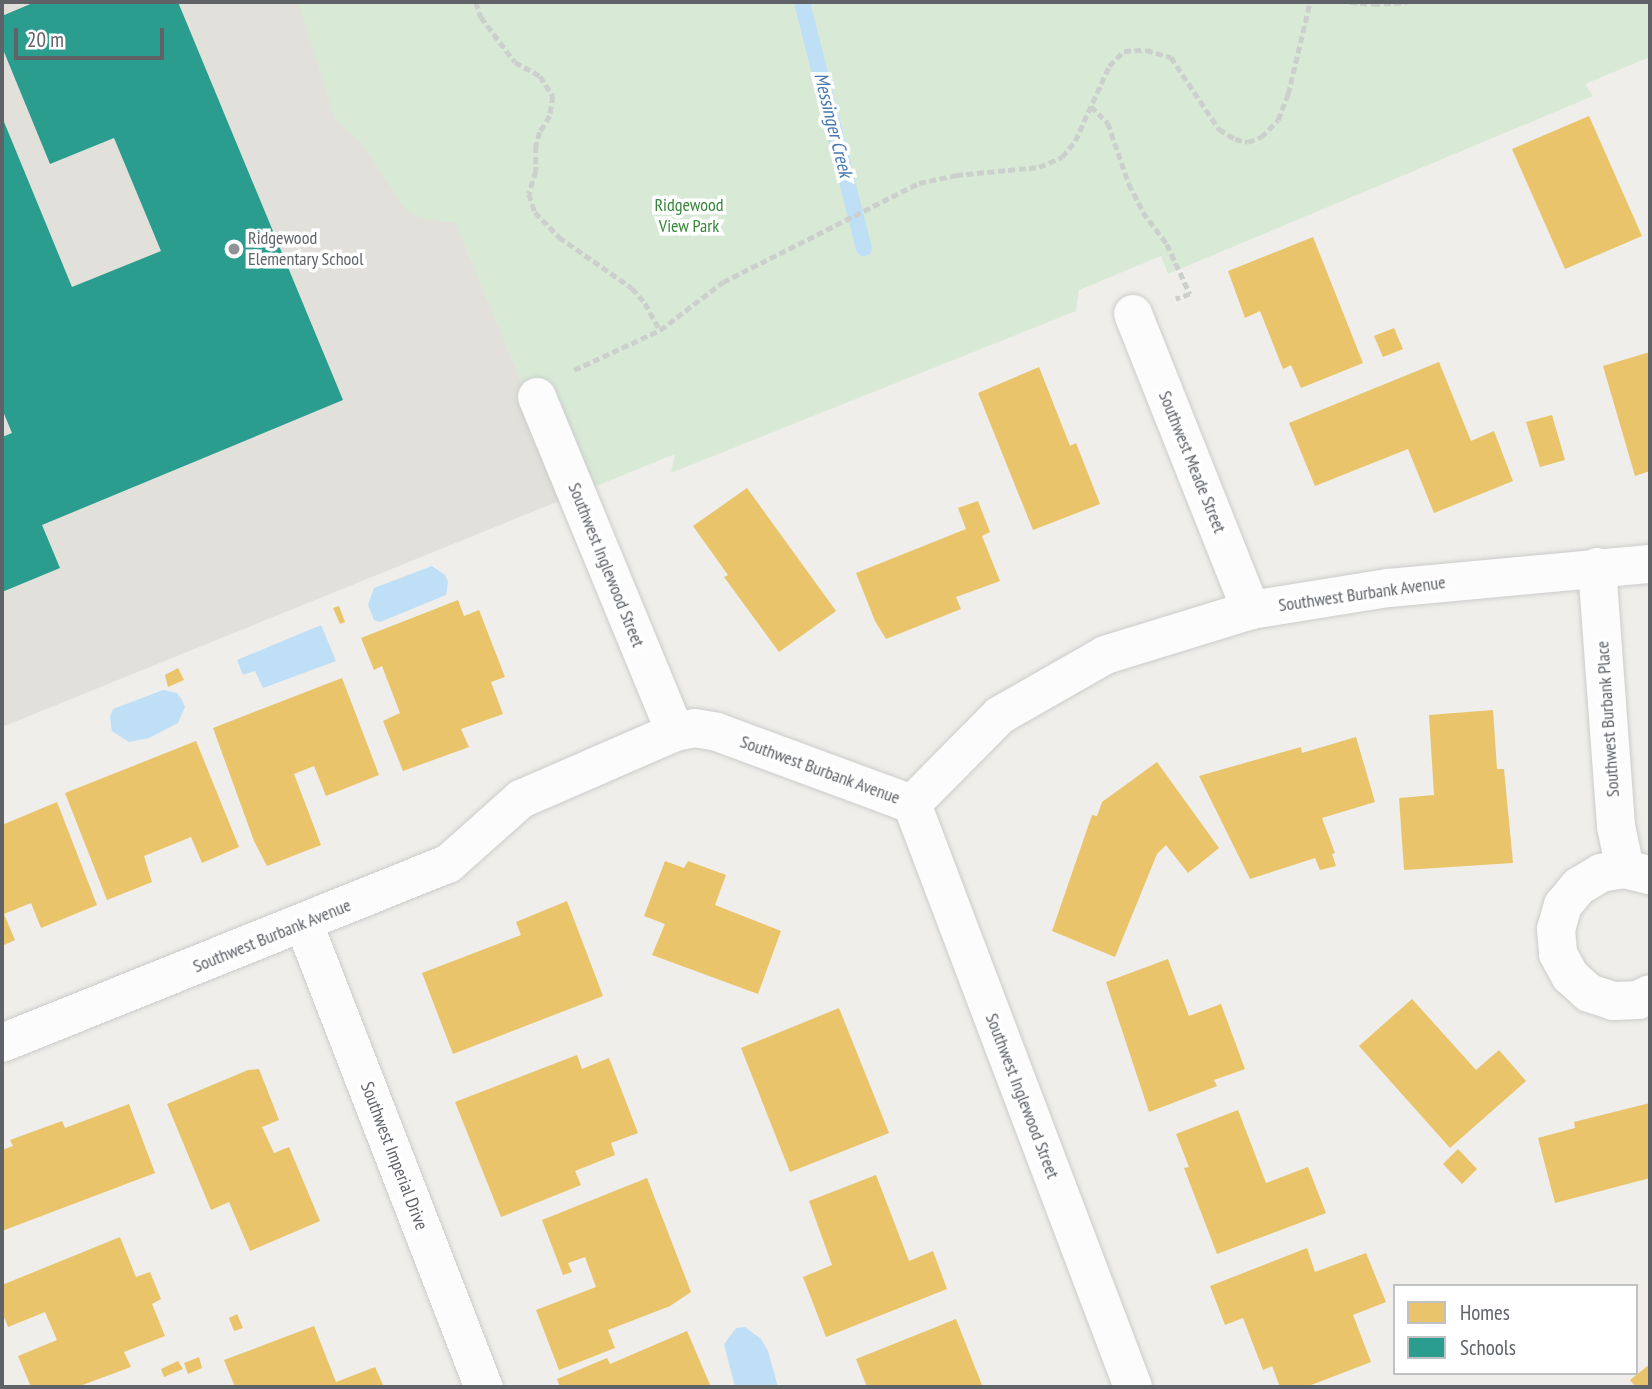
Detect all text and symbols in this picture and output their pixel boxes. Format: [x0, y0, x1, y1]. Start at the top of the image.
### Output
scale bar [18, 14, 168, 58]
text: 20 m [27, 26, 64, 53]
water label: Messinger Creek [809, 70, 857, 180]
park label: Ridgewood View Park [654, 195, 724, 238]
place label: Ridgewood Elementary School [248, 228, 364, 270]
marker: Ridgewood Elementary School [226, 241, 242, 257]
street label: Southwest Meade Street [1154, 388, 1230, 536]
street label: Southwest Inglewood Street [563, 480, 649, 650]
street label: Southwest Burbank Avenue [1277, 572, 1447, 616]
street label: Southwest Burbank Place [1592, 640, 1624, 798]
street label: Southwest Burbank Avenue [737, 731, 903, 809]
street label: Southwest Burbank Avenue [189, 894, 355, 978]
street label: Southwest Inglewood Street [981, 1010, 1063, 1182]
street label: Southwest Imperial Drive [356, 1079, 432, 1233]
legend [1393, 1284, 1638, 1375]
text: Homes [1460, 1299, 1510, 1326]
text: Schools [1460, 1334, 1516, 1361]

